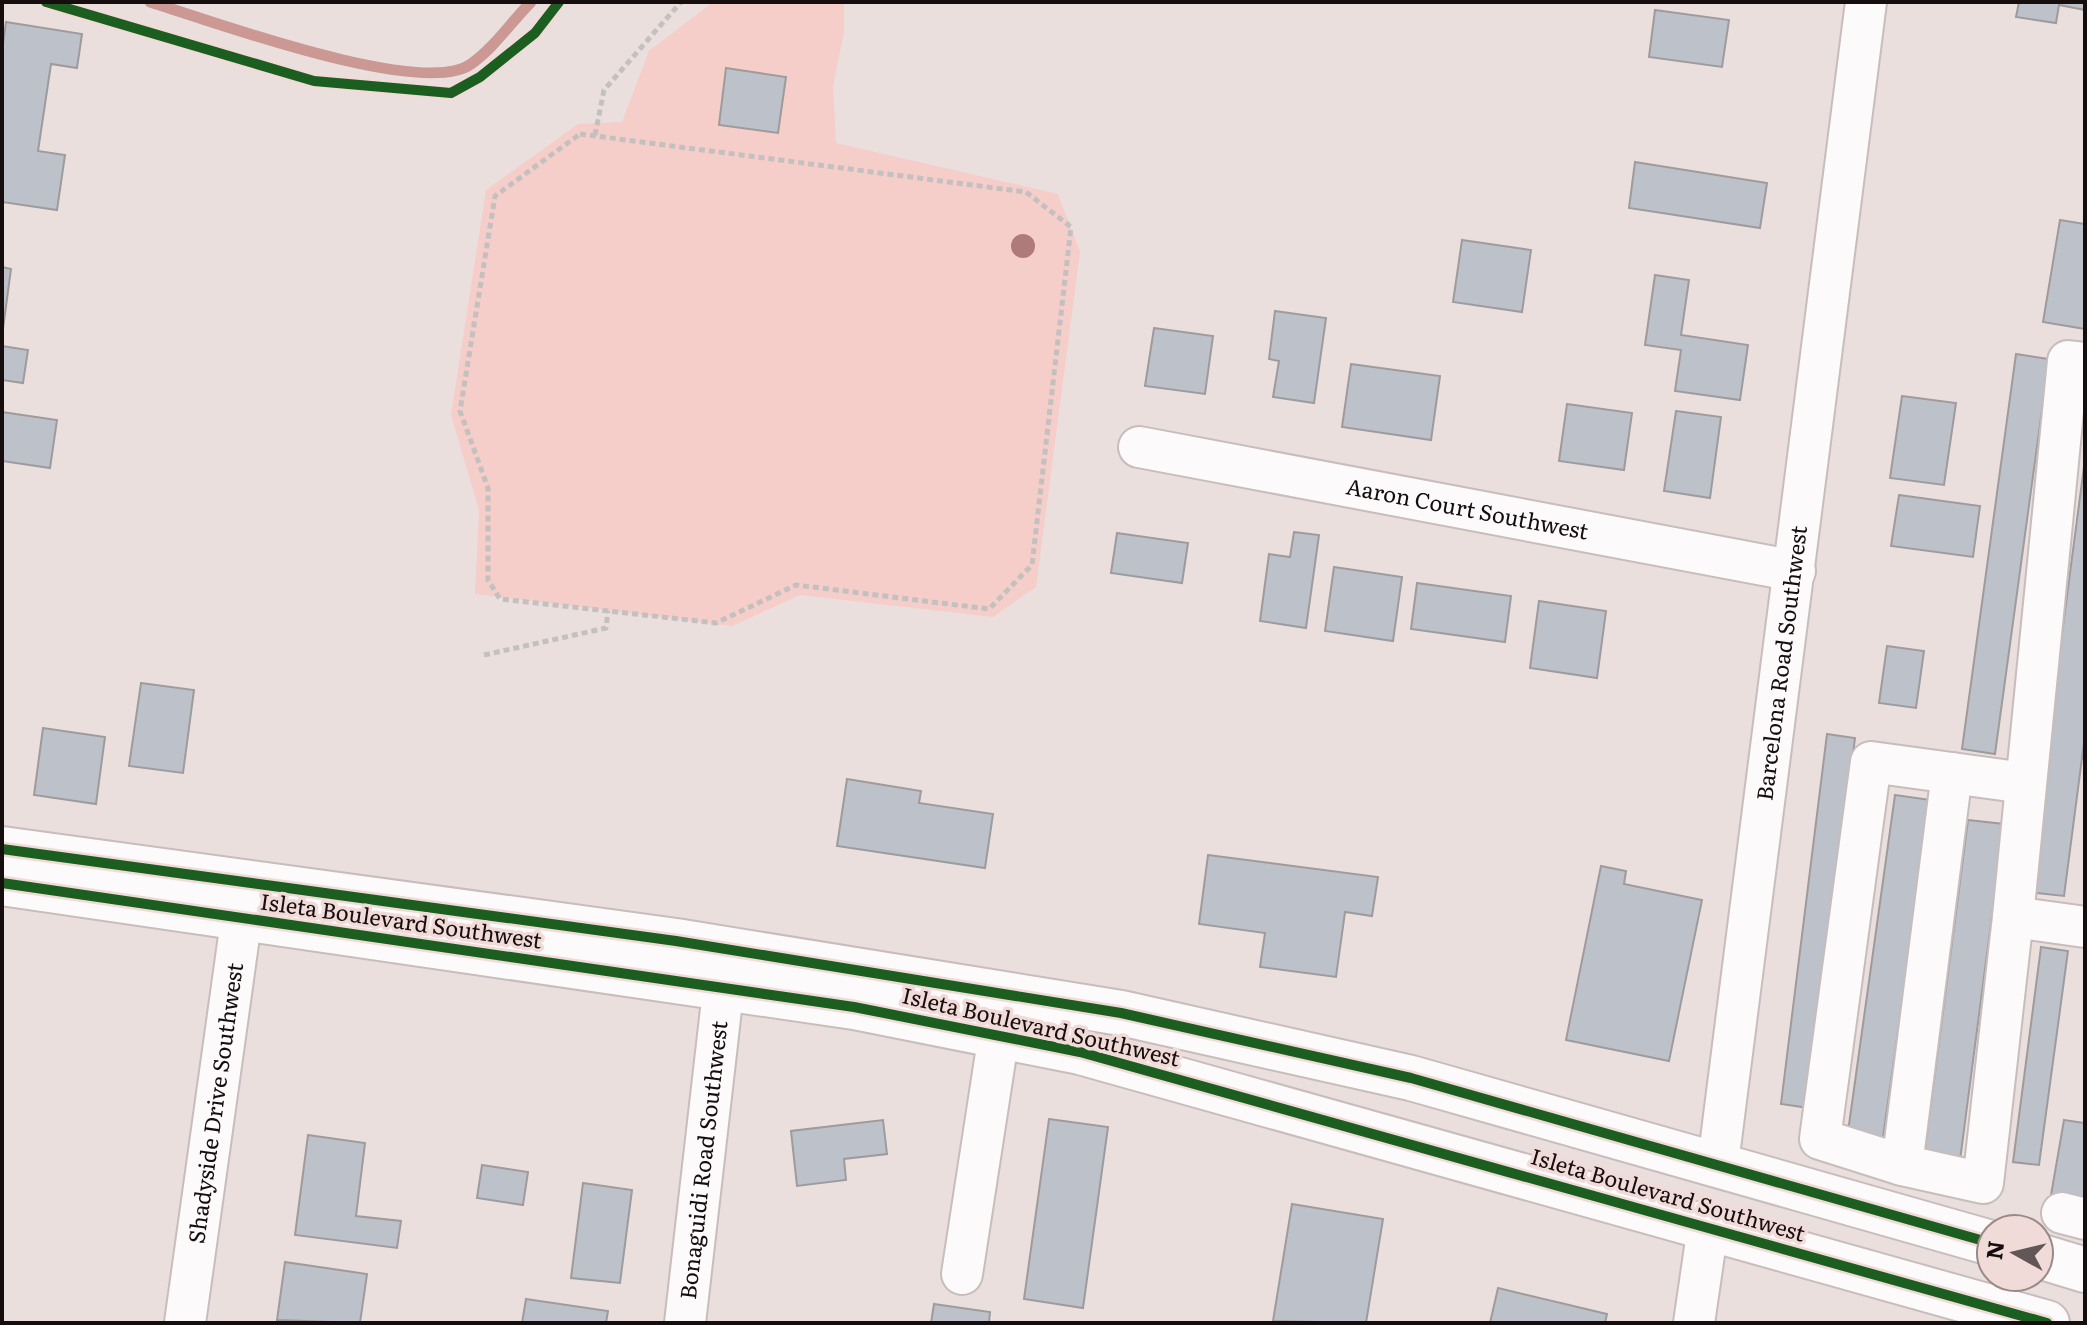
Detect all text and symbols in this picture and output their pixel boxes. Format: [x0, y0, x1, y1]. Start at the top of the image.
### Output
street label: Aaron Court Southwest [1344, 469, 1591, 547]
street label: Barcelona Road Southwest [1746, 523, 1814, 802]
street label: Isleta Boulevard Southwest [258, 883, 544, 956]
street label: Shadyside Drive Southwest [178, 960, 250, 1245]
street label: Isleta Boulevard Southwest [899, 978, 1184, 1074]
street label: Bonaguidi Road Southwest [670, 1019, 735, 1301]
street label: Isleta Boulevard Southwest [1527, 1139, 1810, 1249]
north arrow [1975, 1213, 2055, 1293]
text: N [1976, 1239, 2011, 1261]

